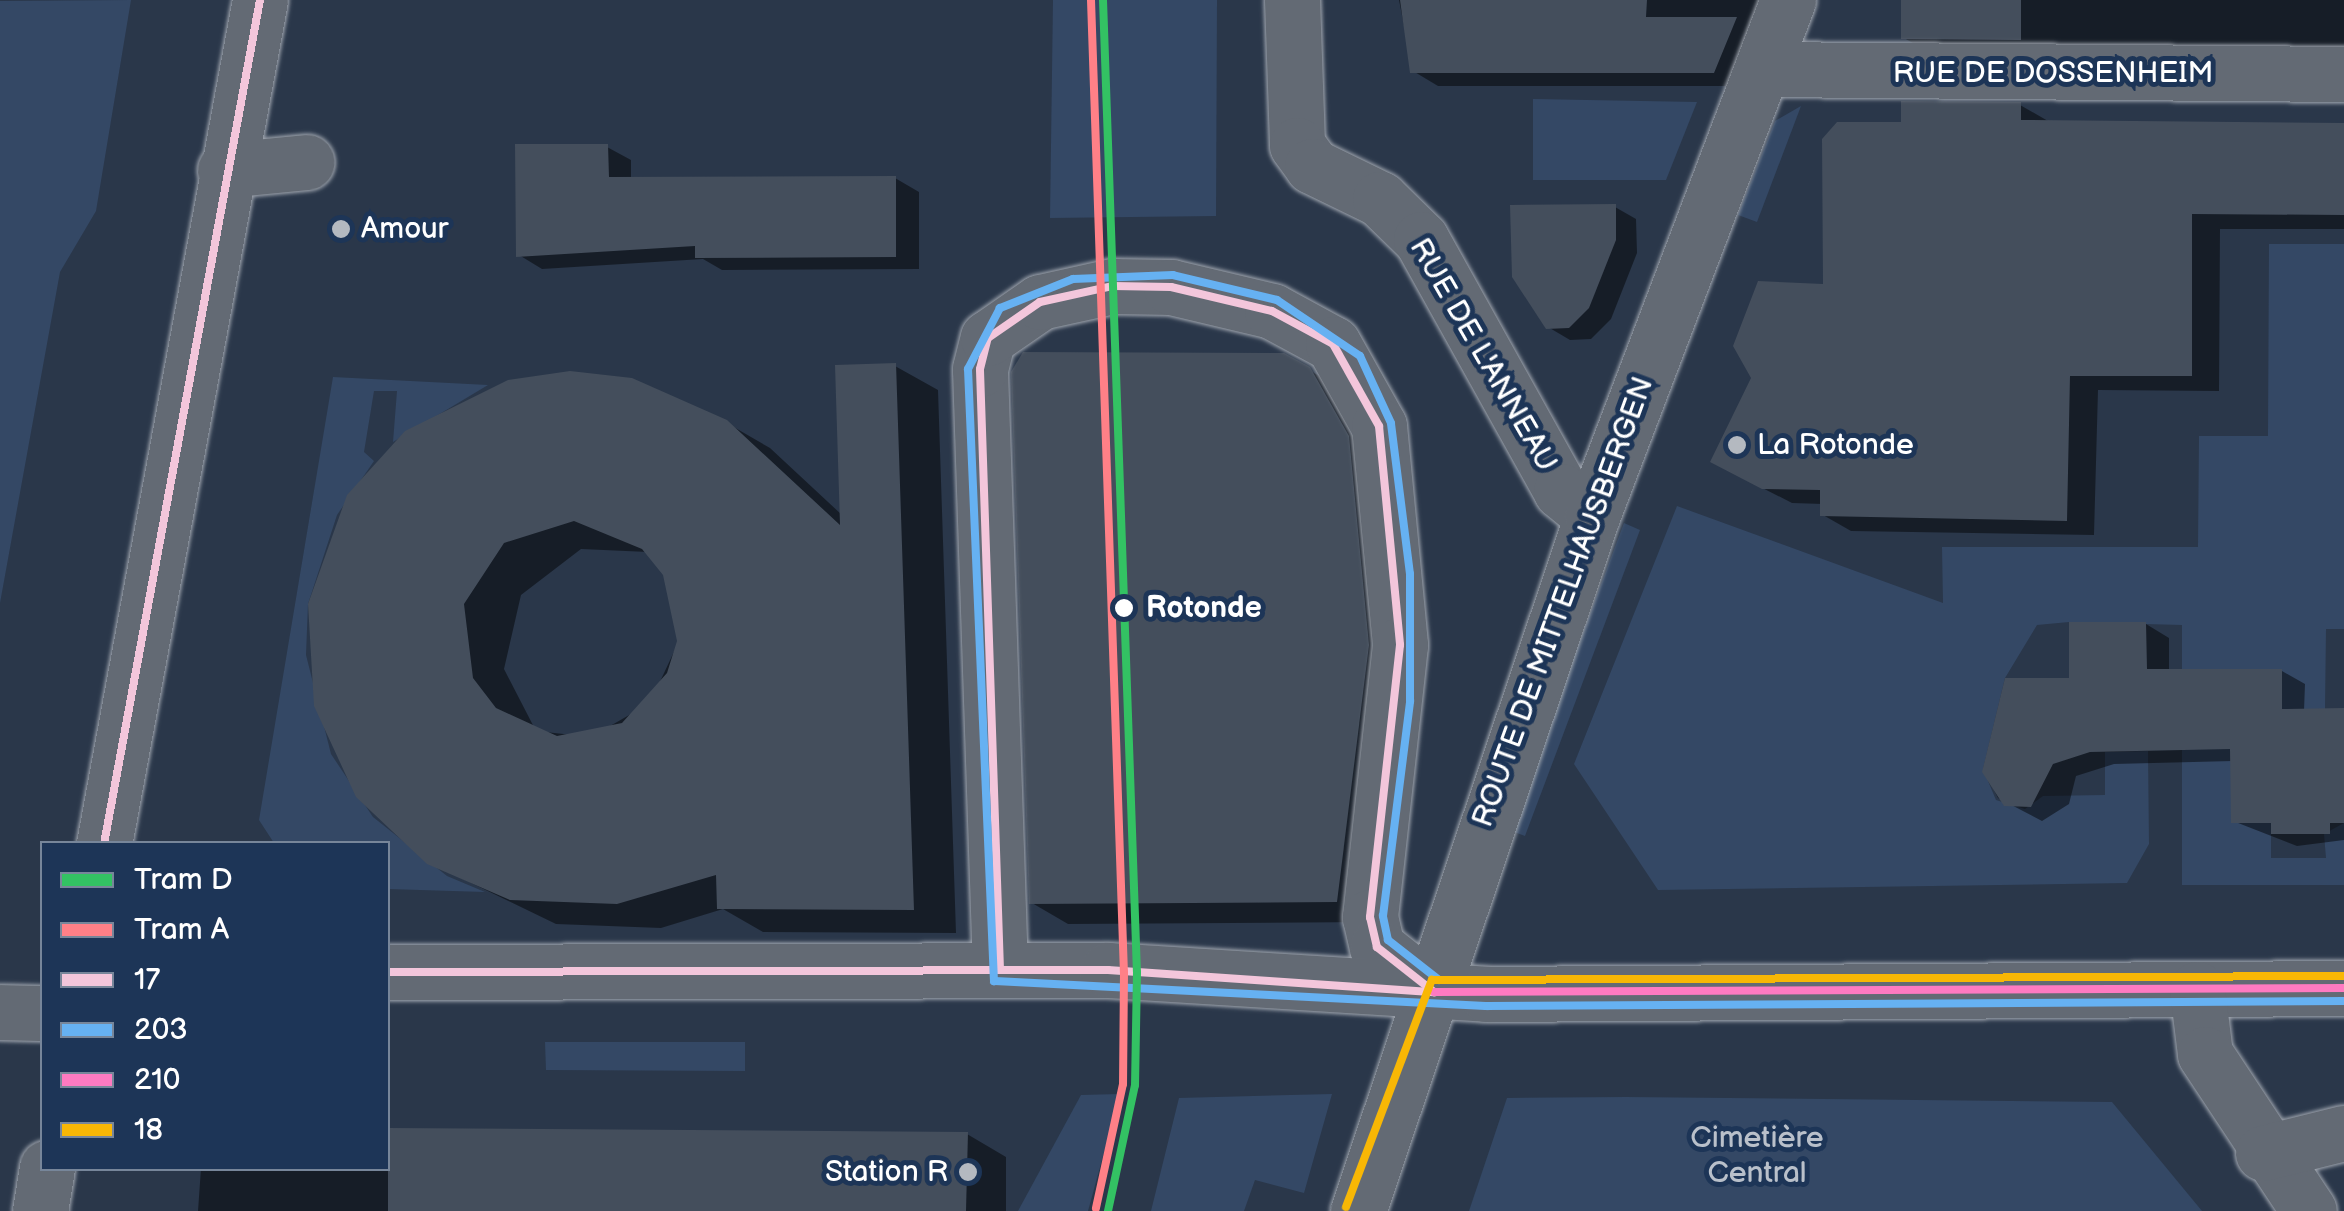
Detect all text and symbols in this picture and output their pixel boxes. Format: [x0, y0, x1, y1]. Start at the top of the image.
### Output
street label: RUE DE DOSSENHEIM [1893, 55, 2213, 91]
place label: Amour [361, 211, 448, 247]
marker: Amour [330, 218, 352, 240]
street label: RUE DE L'ANNEAU [1402, 232, 1564, 478]
street label: ROUTE DE MITTELHAUSBERGEN [1465, 372, 1661, 832]
place label: La Rotonde [1757, 427, 1914, 463]
marker: La Rotonde [1726, 434, 1748, 456]
place label: Rotonde [1146, 590, 1262, 626]
marker: Rotonde [1111, 595, 1137, 621]
legend [40, 841, 390, 1171]
text: Tram D [134, 862, 233, 898]
text: Tram A [134, 912, 229, 948]
text: 17 [134, 962, 160, 998]
text: 203 [134, 1012, 188, 1048]
text: 210 [134, 1062, 181, 1098]
text: 18 [134, 1112, 163, 1148]
park label: Cimetière Central [1690, 1120, 1824, 1190]
place label: Station R [825, 1154, 948, 1190]
marker: Station R [957, 1161, 979, 1183]

